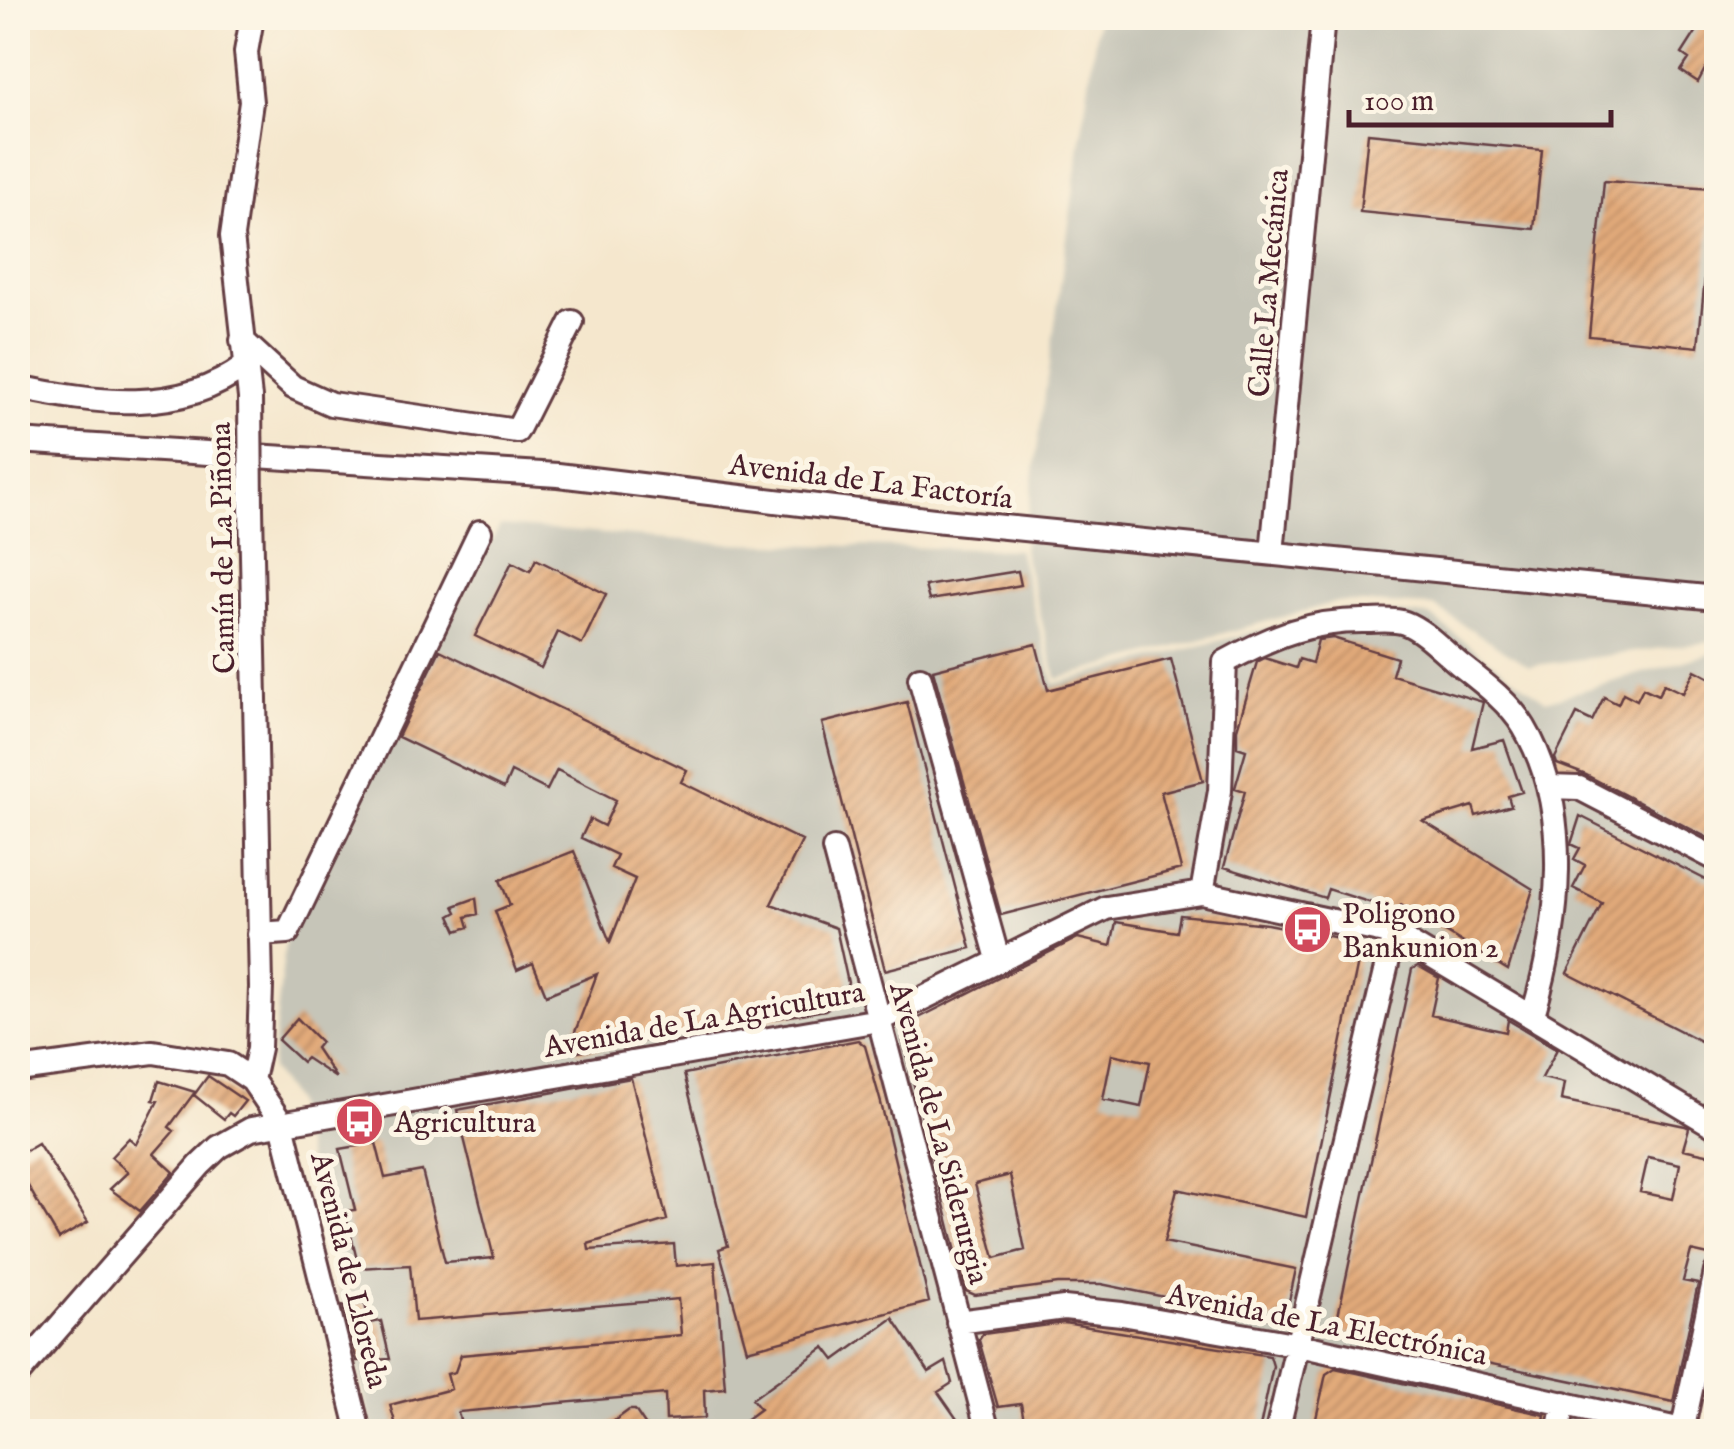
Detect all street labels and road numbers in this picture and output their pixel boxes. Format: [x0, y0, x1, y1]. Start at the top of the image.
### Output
street label: Calle La Mecánica [1241, 167, 1299, 399]
street label: Camín de La Piñona [203, 422, 245, 674]
street label: Avenida de La Factoría [726, 447, 1015, 519]
street label: Avenida de La Agricultura [540, 974, 868, 1068]
street label: Avenida de La Siderurgia [879, 977, 997, 1289]
street label: Avenida de Lloreda [300, 1148, 396, 1392]
street label: Avenida de La Electrónica [1162, 1276, 1490, 1376]

